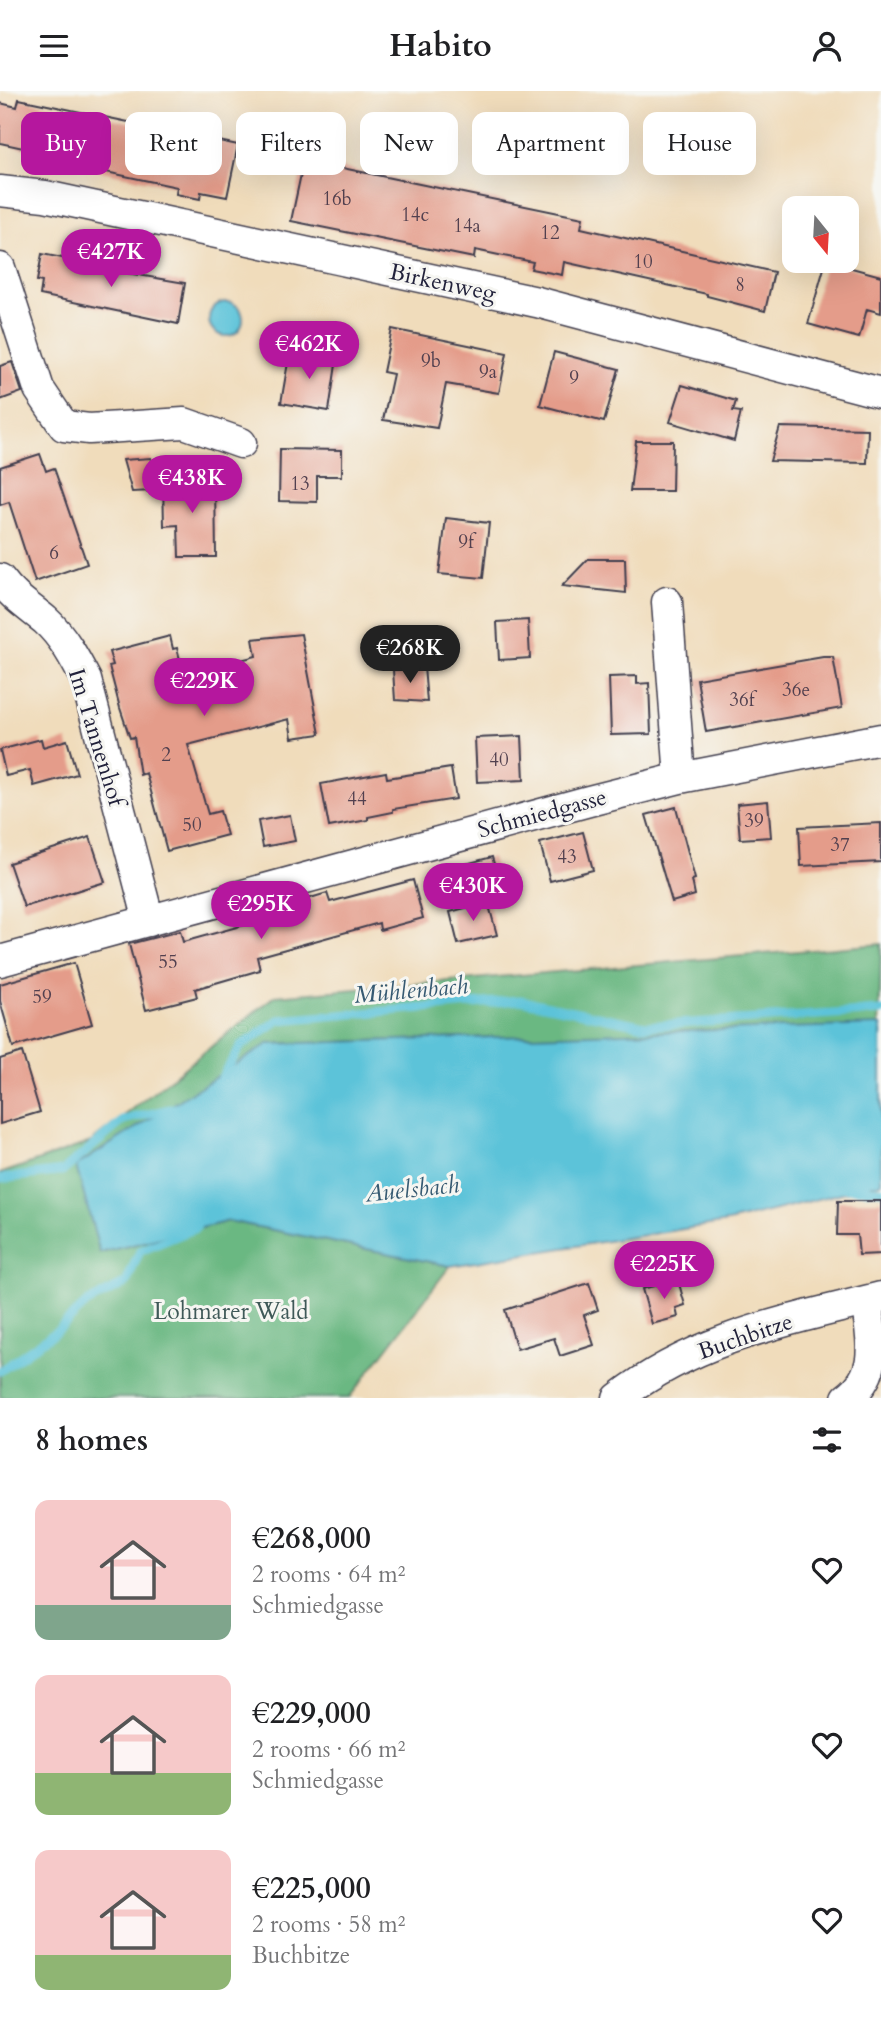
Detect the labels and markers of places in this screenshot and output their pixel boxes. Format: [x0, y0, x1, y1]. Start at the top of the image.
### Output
pin: €427K [62, 229, 160, 289]
pin: €462K [260, 321, 358, 381]
pin: €438K [143, 455, 241, 515]
pin: €268K [361, 625, 459, 685]
pin: €229K [155, 659, 253, 718]
pin: €430K [424, 863, 522, 923]
pin: €295K [212, 881, 310, 941]
pin: €225K [615, 1241, 713, 1301]

